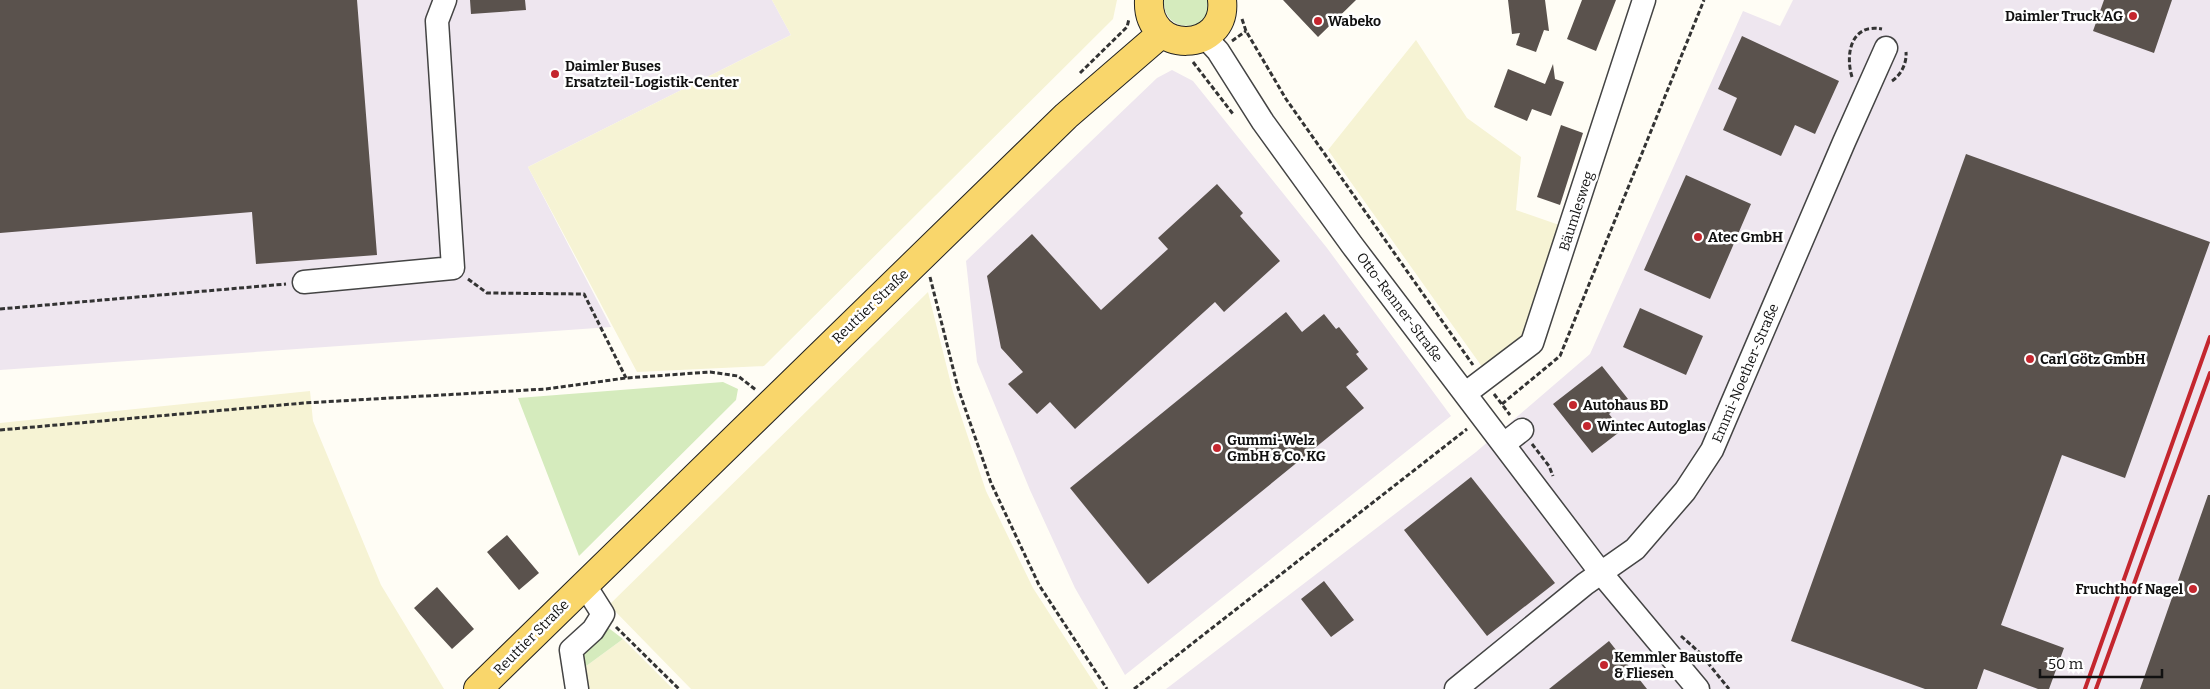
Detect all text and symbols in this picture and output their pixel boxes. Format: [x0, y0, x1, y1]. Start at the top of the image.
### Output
place label: Daimler Truck AG [2005, 8, 2123, 25]
marker: Daimler Truck AG [2127, 10, 2139, 22]
place label: Wabeko [1328, 13, 1381, 30]
marker: Wabeko [1312, 15, 1324, 27]
place label: Daimler Buses Ersatzteil-Logistik-Center [565, 58, 739, 91]
marker: Daimler Buses Ersatzteil-Logistik-Center [549, 68, 561, 80]
street label: Bäumlesweg [1556, 169, 1597, 253]
place label: Atec GmbH [1708, 229, 1783, 246]
marker: Atec GmbH [1692, 231, 1704, 243]
street label: Otto-Renner-Straße [1353, 249, 1446, 365]
street label: Reuttier Straße [829, 266, 912, 347]
street label: Emmi-Noether-Straße [1708, 301, 1783, 445]
place label: Carl Götz GmbH [2040, 351, 2146, 368]
marker: Carl Götz GmbH [2024, 353, 2036, 365]
place label: Autohaus BD [1583, 397, 1669, 414]
marker: Autohaus BD [1567, 399, 1579, 411]
place label: Wintec Autoglas [1597, 418, 1706, 435]
marker: Wintec Autoglas [1581, 420, 1593, 432]
place label: Gummi-Welz GmbH & Co. KG [1227, 432, 1326, 465]
marker: Gummi-Welz GmbH & Co. KG [1211, 442, 1223, 454]
place label: Fruchthof Nagel [2075, 581, 2184, 598]
marker: Fruchthof Nagel [2187, 583, 2199, 595]
street label: Reuttier Straße [490, 596, 573, 679]
scale bar [2040, 646, 2162, 678]
place label: Kemmler Baustoffe & Fliesen [1614, 649, 1743, 682]
text: 50 m [2048, 655, 2084, 673]
marker: Kemmler Baustoffe & Fliesen [1598, 659, 1610, 671]

